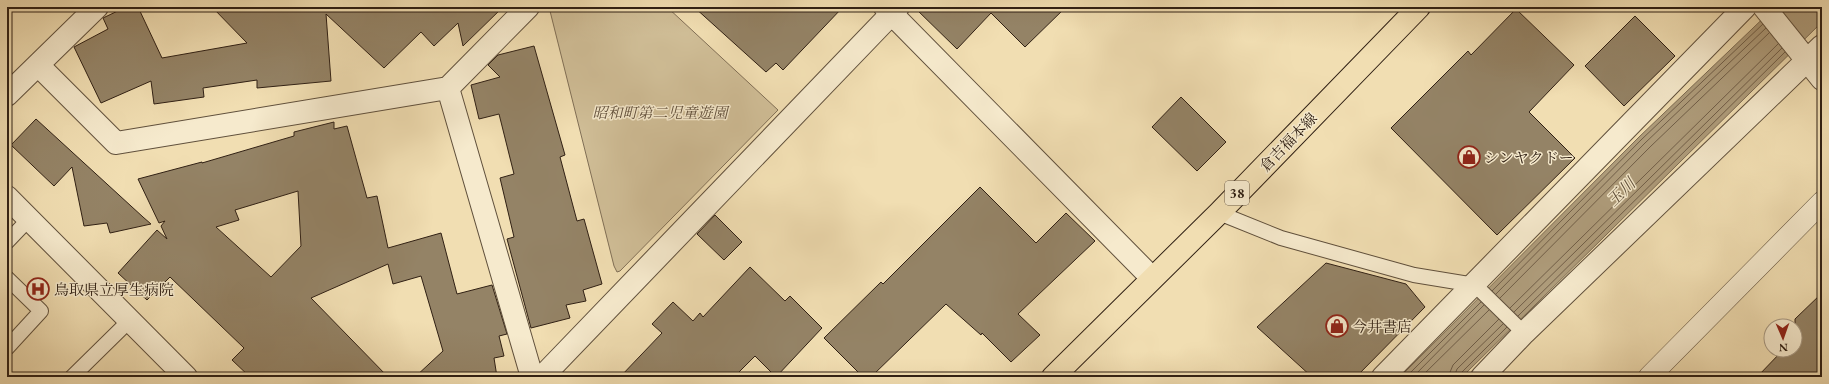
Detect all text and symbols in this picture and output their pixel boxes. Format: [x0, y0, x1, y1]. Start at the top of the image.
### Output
park label: 昭和町第二児童遊園 [592, 103, 730, 122]
street label: 倉吉福本線 [1255, 108, 1321, 176]
shop icon: シンヤクドー [1456, 144, 1482, 170]
place label: シンヤクドー [1484, 148, 1574, 167]
water label: 玉川 [1602, 172, 1641, 211]
road number: 38 [1225, 181, 1249, 205]
hospital icon: 鳥取県立厚生病院 [25, 276, 51, 302]
place label: 鳥取県立厚生病院 [54, 280, 174, 299]
shop icon: 今井書店 [1324, 313, 1350, 339]
place label: 今井書店 [1352, 317, 1412, 336]
north arrow [1763, 318, 1803, 358]
text: N [1779, 341, 1788, 355]

